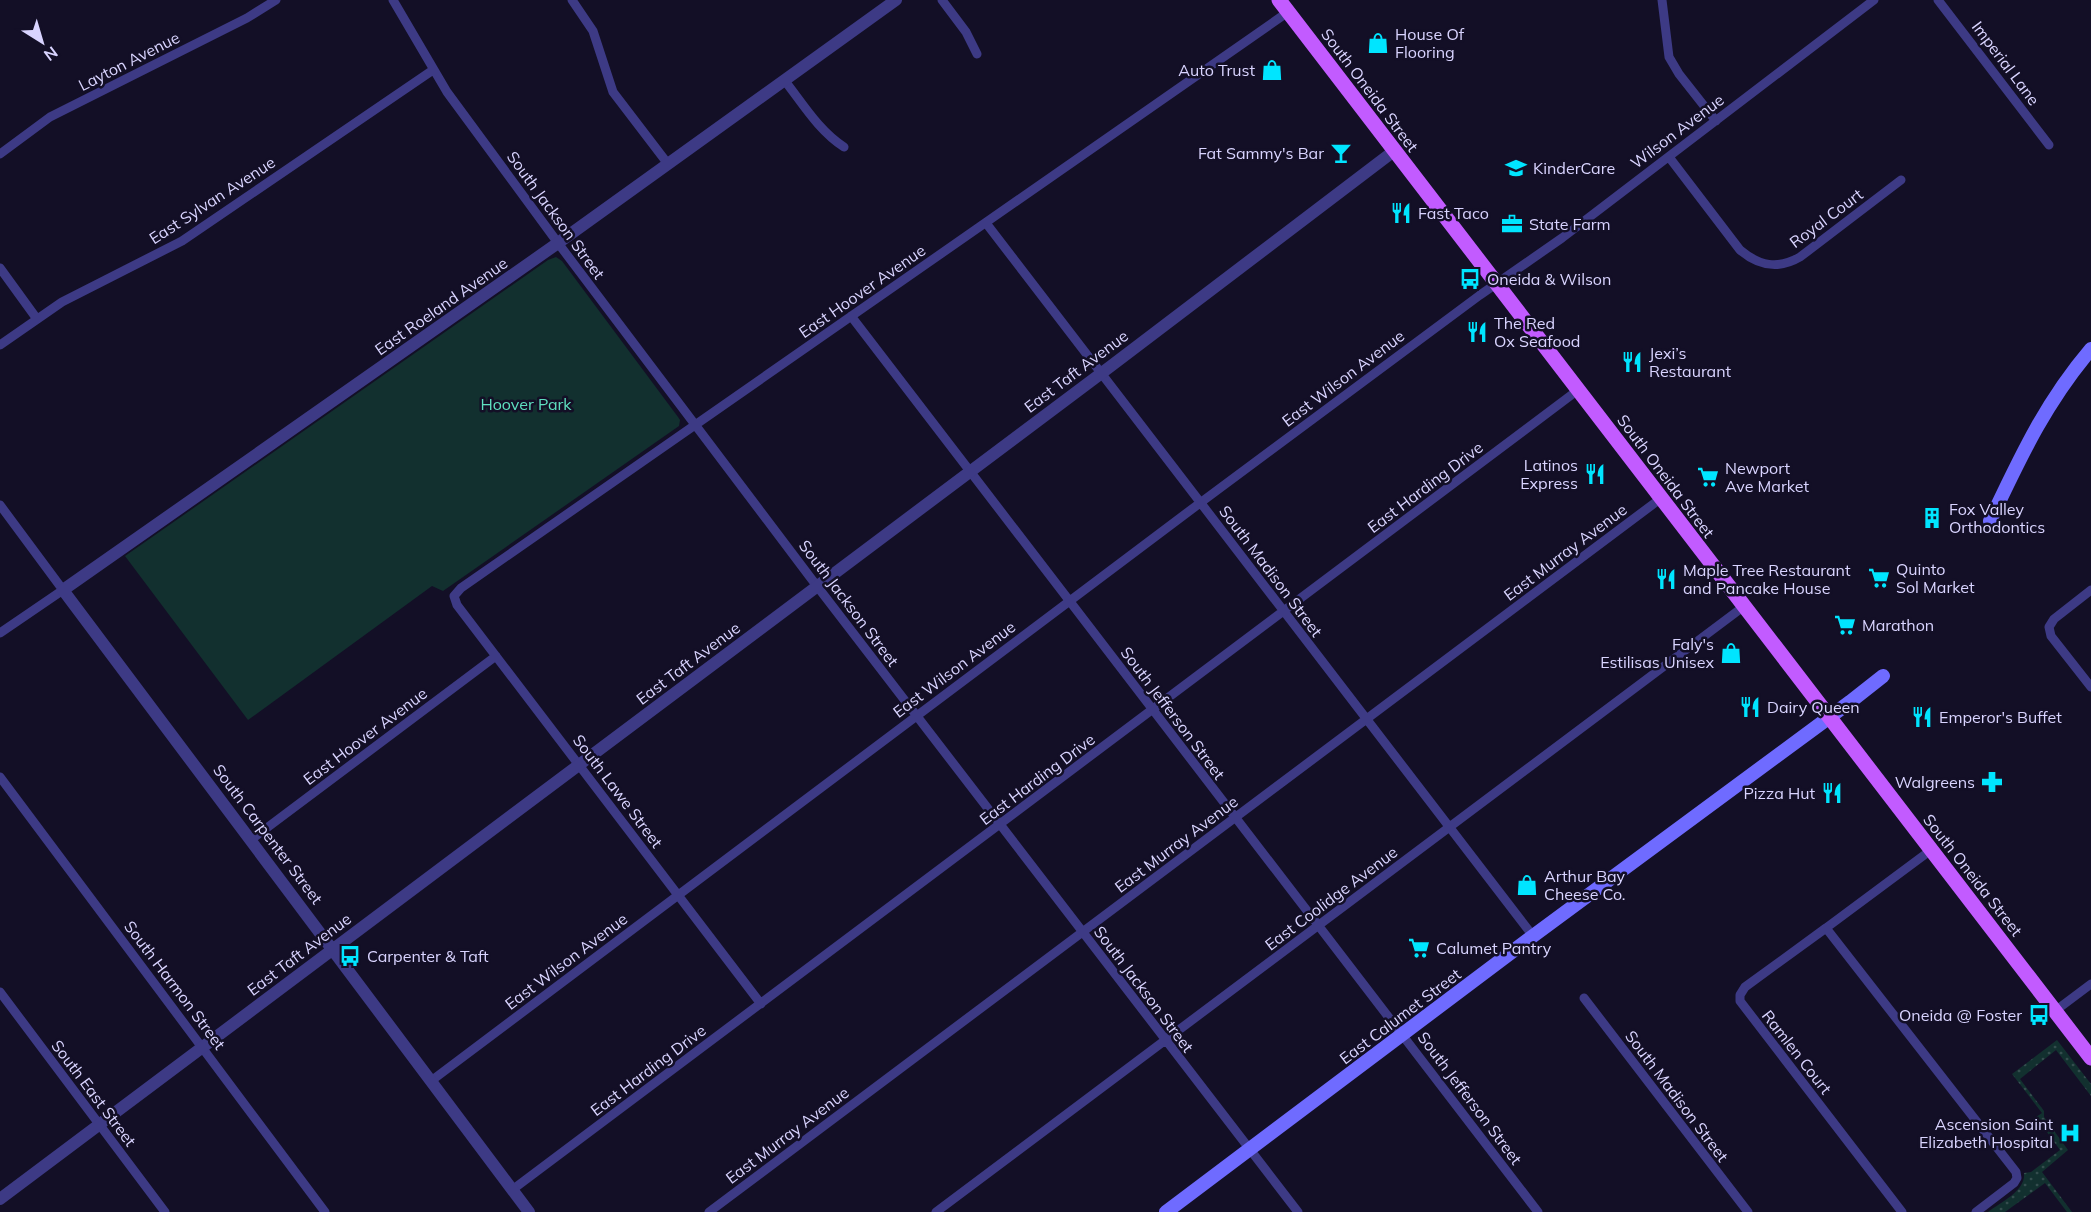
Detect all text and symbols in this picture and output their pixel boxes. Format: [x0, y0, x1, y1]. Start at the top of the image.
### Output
north arrow [12, 12, 72, 72]
street label: Imperial Lane [1968, 17, 2044, 109]
street label: South Oneida Street [1317, 24, 1423, 156]
place label: House Of Flooring [1395, 24, 1465, 62]
street label: Layton Avenue [75, 27, 183, 95]
shop icon: House Of Flooring [1366, 31, 1390, 55]
text: N [40, 42, 62, 66]
shop icon: Auto Trust [1260, 58, 1284, 82]
place label: Auto Trust [1178, 60, 1255, 80]
street label: Wilson Avenue [1626, 89, 1728, 173]
bar icon: Fat Sammy's Bar [1329, 141, 1353, 165]
place label: Fat Sammy's Bar [1198, 143, 1324, 163]
street label: South Jackson Street [503, 147, 609, 283]
street label: East Sylvan Avenue [145, 152, 279, 248]
school or university icon: KinderCare [1504, 156, 1528, 180]
place label: KinderCare [1533, 158, 1615, 178]
street label: Royal Court [1785, 184, 1867, 252]
restaurant icon: Fast Taco [1389, 201, 1413, 225]
place label: Fast Taco [1418, 203, 1489, 223]
office icon: State Farm [1500, 212, 1524, 236]
place label: State Farm [1529, 214, 1611, 234]
street label: East Hoover Avenue [795, 240, 929, 342]
street label: East Roeland Avenue [371, 253, 511, 359]
bus stop icon: Oneida & Wilson [1458, 267, 1482, 291]
place label: Oneida & Wilson [1487, 269, 1611, 289]
place label: The Red Ox Seafood [1494, 313, 1580, 351]
restaurant icon: The Red Ox Seafood [1465, 320, 1489, 344]
street label: East Taft Avenue [1020, 325, 1132, 417]
street label: East Wilson Avenue [1278, 325, 1408, 431]
place label: Jexi’s Restaurant [1649, 343, 1732, 381]
restaurant icon: Jexi’s Restaurant [1620, 350, 1644, 374]
park label: Hoover Park [480, 394, 572, 414]
street label: South Oneida Street [1613, 410, 1719, 542]
street label: East Harding Drive [1363, 437, 1487, 537]
place label: Latinos Express [1520, 455, 1578, 493]
place label: Newport Ave Market [1725, 458, 1809, 496]
restaurant icon: Latinos Express [1583, 462, 1607, 486]
supermarket icon: Newport Ave Market [1696, 465, 1720, 489]
street label: East Murray Avenue [1500, 499, 1630, 605]
place label: Fox Valley Orthodontics [1949, 499, 2045, 537]
street label: South Madison Street [1215, 501, 1327, 641]
building icon: Fox Valley Orthodontics [1920, 506, 1944, 530]
street label: South Jackson Street [795, 536, 903, 671]
place label: Quinto Sol Market [1896, 559, 1975, 597]
place label: Maple Tree Restaurant and Pancake House [1683, 560, 1851, 598]
supermarket icon: Quinto Sol Market [1867, 566, 1891, 590]
restaurant icon: Maple Tree Restaurant and Pancake House [1654, 567, 1678, 591]
supermarket icon: Marathon [1833, 613, 1857, 637]
place label: Marathon [1862, 615, 1934, 635]
street label: East Wilson Avenue [889, 616, 1019, 722]
street label: East Taft Avenue [632, 617, 744, 709]
place label: Faly's Estilisas Unisex [1600, 634, 1714, 672]
shop icon: Faly's Estilisas Unisex [1719, 641, 1743, 665]
street label: South Jefferson Street [1117, 643, 1230, 784]
street label: East Hoover Avenue [299, 683, 431, 789]
restaurant icon: Dairy Queen [1738, 695, 1762, 719]
place label: Dairy Queen [1767, 697, 1860, 717]
restaurant icon: Emperor's Buffet [1910, 705, 1934, 729]
place label: Emperor's Buffet [1939, 707, 2062, 727]
street label: East Harding Drive [975, 729, 1099, 829]
street label: South Lawe Street [569, 730, 667, 852]
street label: South Carpenter Street [209, 760, 327, 908]
pharmacy icon: Walgreens [1980, 770, 2004, 794]
place label: Walgreens [1895, 772, 1975, 792]
restaurant icon: Pizza Hut [1820, 781, 1844, 805]
place label: Pizza Hut [1743, 783, 1815, 803]
street label: East Murray Avenue [1111, 791, 1241, 897]
street label: South Oneida Street [1919, 810, 2027, 940]
street label: East Coolidge Avenue [1261, 842, 1401, 954]
place label: Arthur Bay Cheese Co. [1544, 866, 1626, 904]
shop icon: Arthur Bay Cheese Co. [1515, 873, 1539, 897]
street label: East Taft Avenue [243, 908, 355, 1000]
street label: East Wilson Avenue [501, 908, 631, 1014]
street label: South Harmon Street [120, 917, 230, 1054]
street label: South Jackson Street [1090, 922, 1198, 1057]
supermarket icon: Calumet Pantry [1407, 936, 1431, 960]
place label: Calumet Pantry [1436, 938, 1552, 958]
bus stop icon: Carpenter & Taft [338, 944, 362, 968]
place label: Carpenter & Taft [367, 946, 489, 966]
street label: East Calumet Street [1335, 964, 1465, 1068]
bus stop icon: Oneida @ Foster [2027, 1003, 2051, 1027]
place label: Oneida @ Foster [1899, 1005, 2022, 1025]
street label: Ramlen Court [1758, 1006, 1836, 1098]
street label: East Harding Drive [586, 1020, 710, 1120]
street label: South Madison Street [1621, 1026, 1733, 1166]
street label: South Jefferson Street [1414, 1028, 1527, 1169]
street label: South East Street [47, 1036, 141, 1151]
street label: East Murray Avenue [722, 1082, 852, 1188]
place label: Ascension Saint Elizabeth Hospital [1919, 1114, 2053, 1152]
hospital icon: Ascension Saint Elizabeth Hospital [2058, 1121, 2082, 1145]

